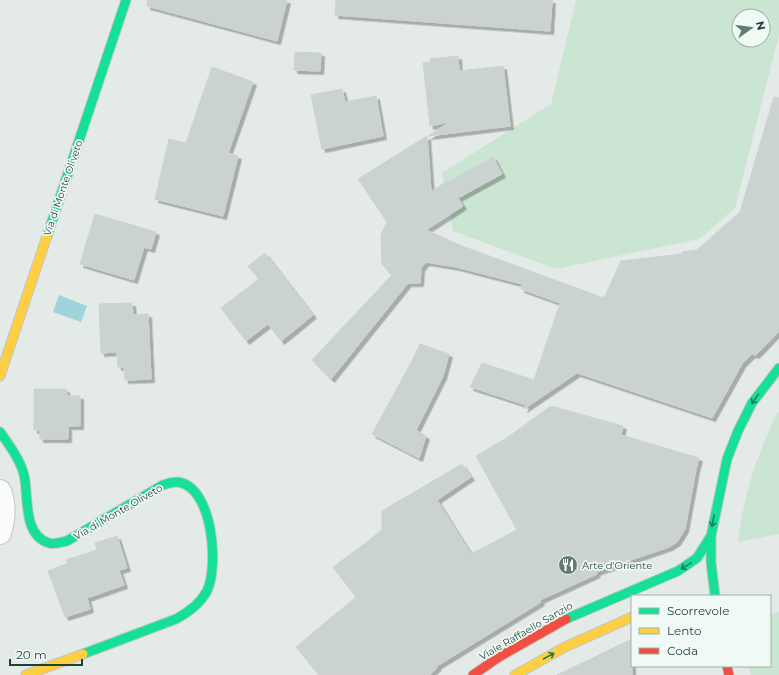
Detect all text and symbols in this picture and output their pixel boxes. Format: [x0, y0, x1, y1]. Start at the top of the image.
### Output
north arrow [731, 8, 771, 48]
text: N [753, 20, 769, 32]
street label: Via di Monte Oliveto [41, 138, 85, 238]
one-way arrow [751, 393, 759, 404]
street label: Via di Monte Oliveto [71, 481, 165, 543]
one-way arrow [709, 514, 717, 527]
restaurant icon: Arte d'Oriente [557, 554, 579, 576]
place label: Arte d'Oriente [582, 559, 652, 572]
one-way arrow [680, 562, 692, 570]
legend [631, 595, 771, 667]
street label: Viale Raffaello Sanzio [477, 599, 575, 663]
text: Scorrevole [667, 603, 729, 618]
text: Lento [667, 623, 702, 638]
scale bar [10, 641, 82, 667]
text: Coda [667, 643, 698, 658]
text: 20 m [16, 647, 47, 662]
one-way arrow [542, 651, 554, 659]

